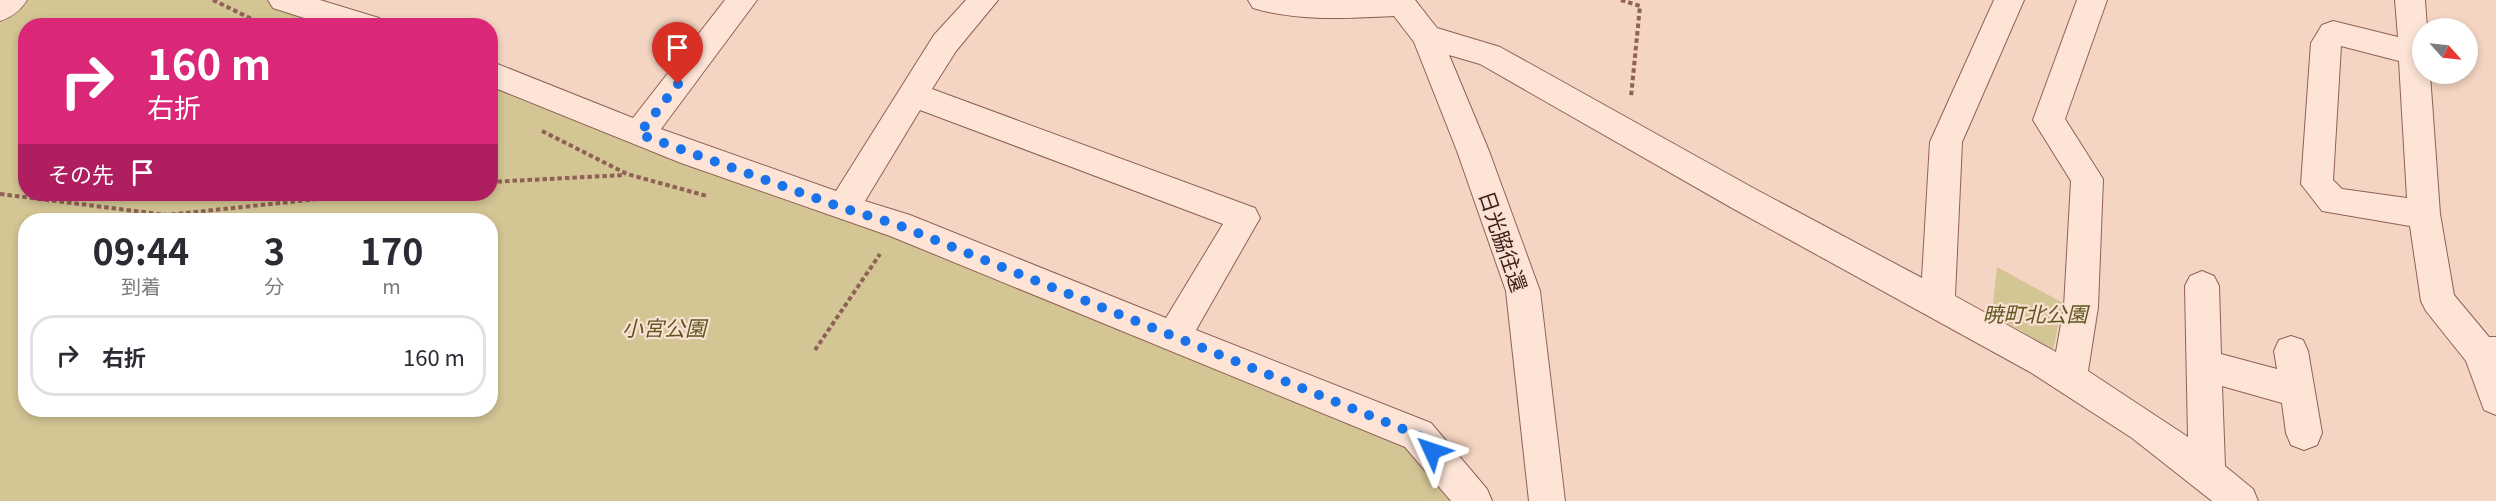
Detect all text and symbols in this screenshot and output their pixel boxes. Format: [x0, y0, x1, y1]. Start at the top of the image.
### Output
north arrow [2412, 18, 2478, 84]
map controls [2412, 18, 2478, 84]
pin [652, 22, 703, 84]
text: 160 m [147, 31, 271, 92]
icon: arrive [661, 31, 694, 64]
icon: right [48, 42, 126, 120]
text: 右折 [147, 87, 201, 126]
icon: arrive [126, 156, 159, 189]
text: その先 [48, 157, 114, 189]
street label: 日光脇往還 [1473, 186, 1535, 296]
text: 09:44 [93, 223, 189, 275]
text: 3 [264, 223, 285, 275]
text: 170 [360, 223, 423, 275]
text: 到着 [121, 271, 161, 300]
text: 分 [264, 271, 284, 300]
text: m [382, 271, 401, 300]
park label: 暁町北公園 [1983, 298, 2090, 328]
park label: 小宮公園 [622, 312, 709, 342]
icon: right [51, 339, 84, 372]
text: 右折 [102, 340, 146, 372]
text: 160 m [403, 340, 465, 372]
position arrow [1400, 419, 1464, 483]

